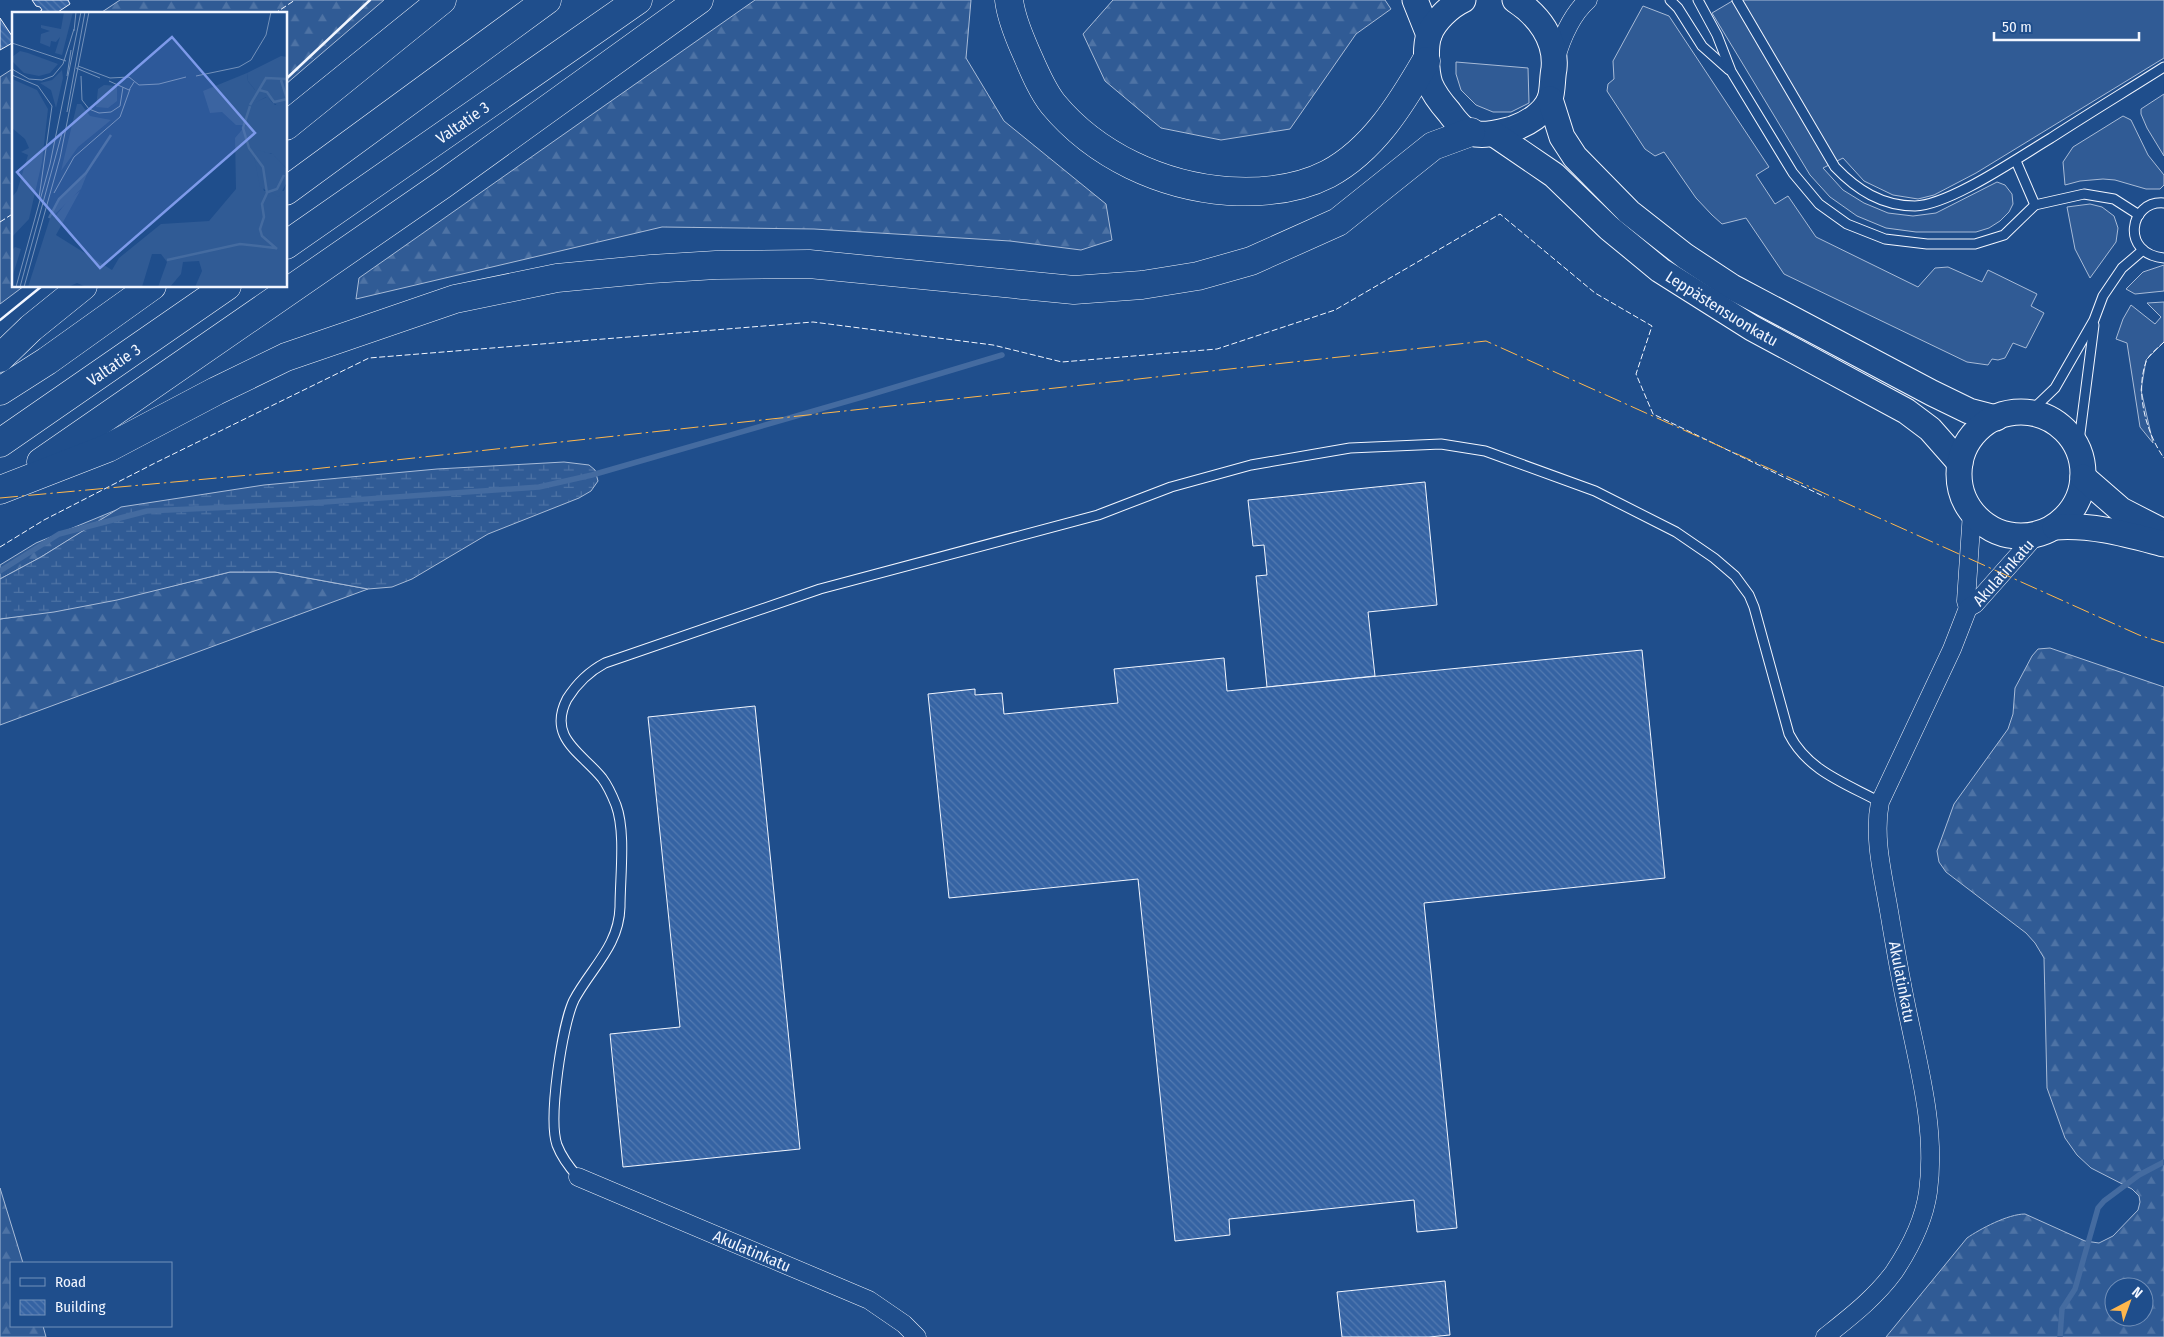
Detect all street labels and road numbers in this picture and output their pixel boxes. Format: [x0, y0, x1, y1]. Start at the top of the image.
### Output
street label: Valtatie 3 [432, 97, 493, 147]
street label: Leppästensuonkatu [1662, 267, 1781, 350]
street label: Valtatie 3 [83, 339, 144, 390]
street label: Akulatinkatu [1969, 535, 2038, 610]
street label: Akulatinkatu [1885, 940, 1919, 1024]
street label: Akulatinkatu [710, 1226, 794, 1275]

